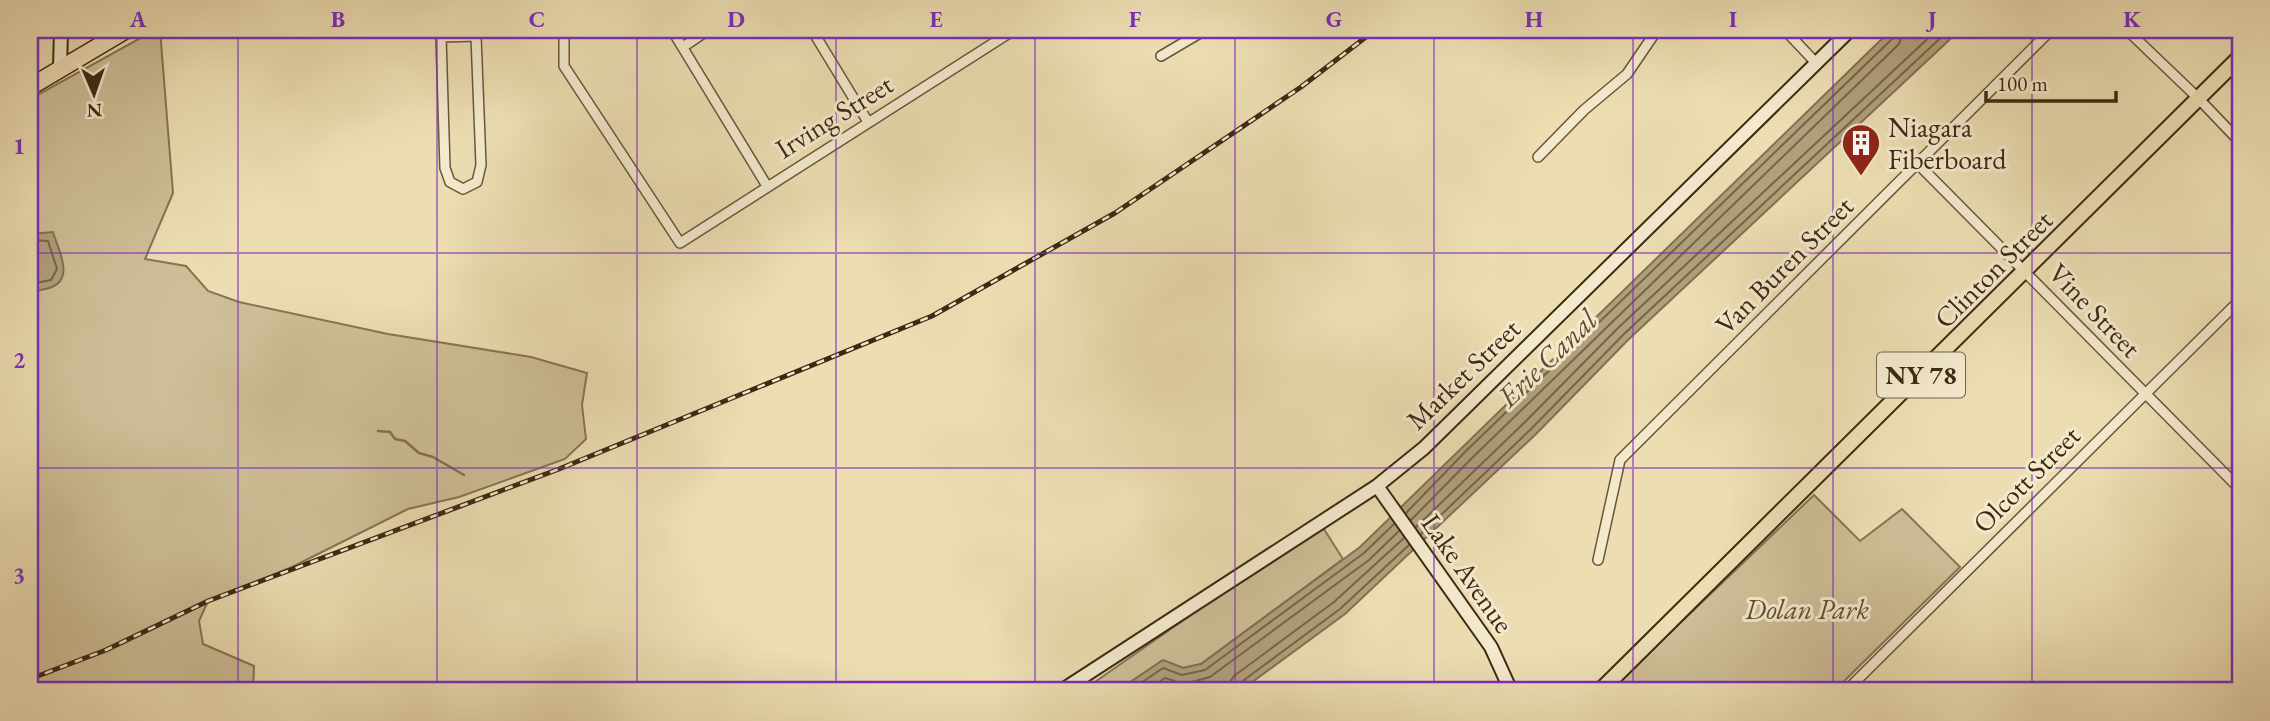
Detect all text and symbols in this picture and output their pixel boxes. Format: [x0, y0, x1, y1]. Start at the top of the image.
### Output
text: A [129, 4, 147, 34]
text: B [331, 4, 345, 34]
text: C [529, 4, 545, 34]
text: D [727, 4, 745, 34]
text: E [929, 4, 943, 34]
text: F [1129, 4, 1142, 34]
text: G [1326, 4, 1342, 34]
text: H [1525, 4, 1543, 34]
text: I [1729, 4, 1737, 34]
text: J [1926, 4, 1937, 34]
text: K [2123, 4, 2141, 34]
north arrow [60, 60, 130, 130]
scale bar [1986, 60, 2116, 104]
street label: Irving Street [768, 66, 900, 166]
text: 100 m [1997, 70, 2048, 97]
text: N [86, 98, 103, 123]
place label: Niagara Fiberboard [1888, 109, 2007, 177]
building icon: Niagara Fiberboard [1840, 122, 1882, 177]
text: 1 [13, 131, 25, 161]
street label: Van Buren Street [1707, 188, 1861, 342]
street label: Clinton Street [1926, 202, 2060, 336]
street label: Vine Street [2041, 255, 2149, 365]
water label: Erie Canal [1488, 300, 1606, 416]
street label: Market Street [1398, 310, 1528, 437]
text: 2 [13, 345, 25, 375]
road number: NY 78 [1877, 352, 1965, 398]
street label: Olcott Street [1965, 418, 2087, 540]
street label: Lake Avenue [1414, 506, 1522, 640]
text: 3 [13, 560, 25, 590]
park label: Dolan Park [1744, 591, 1869, 627]

